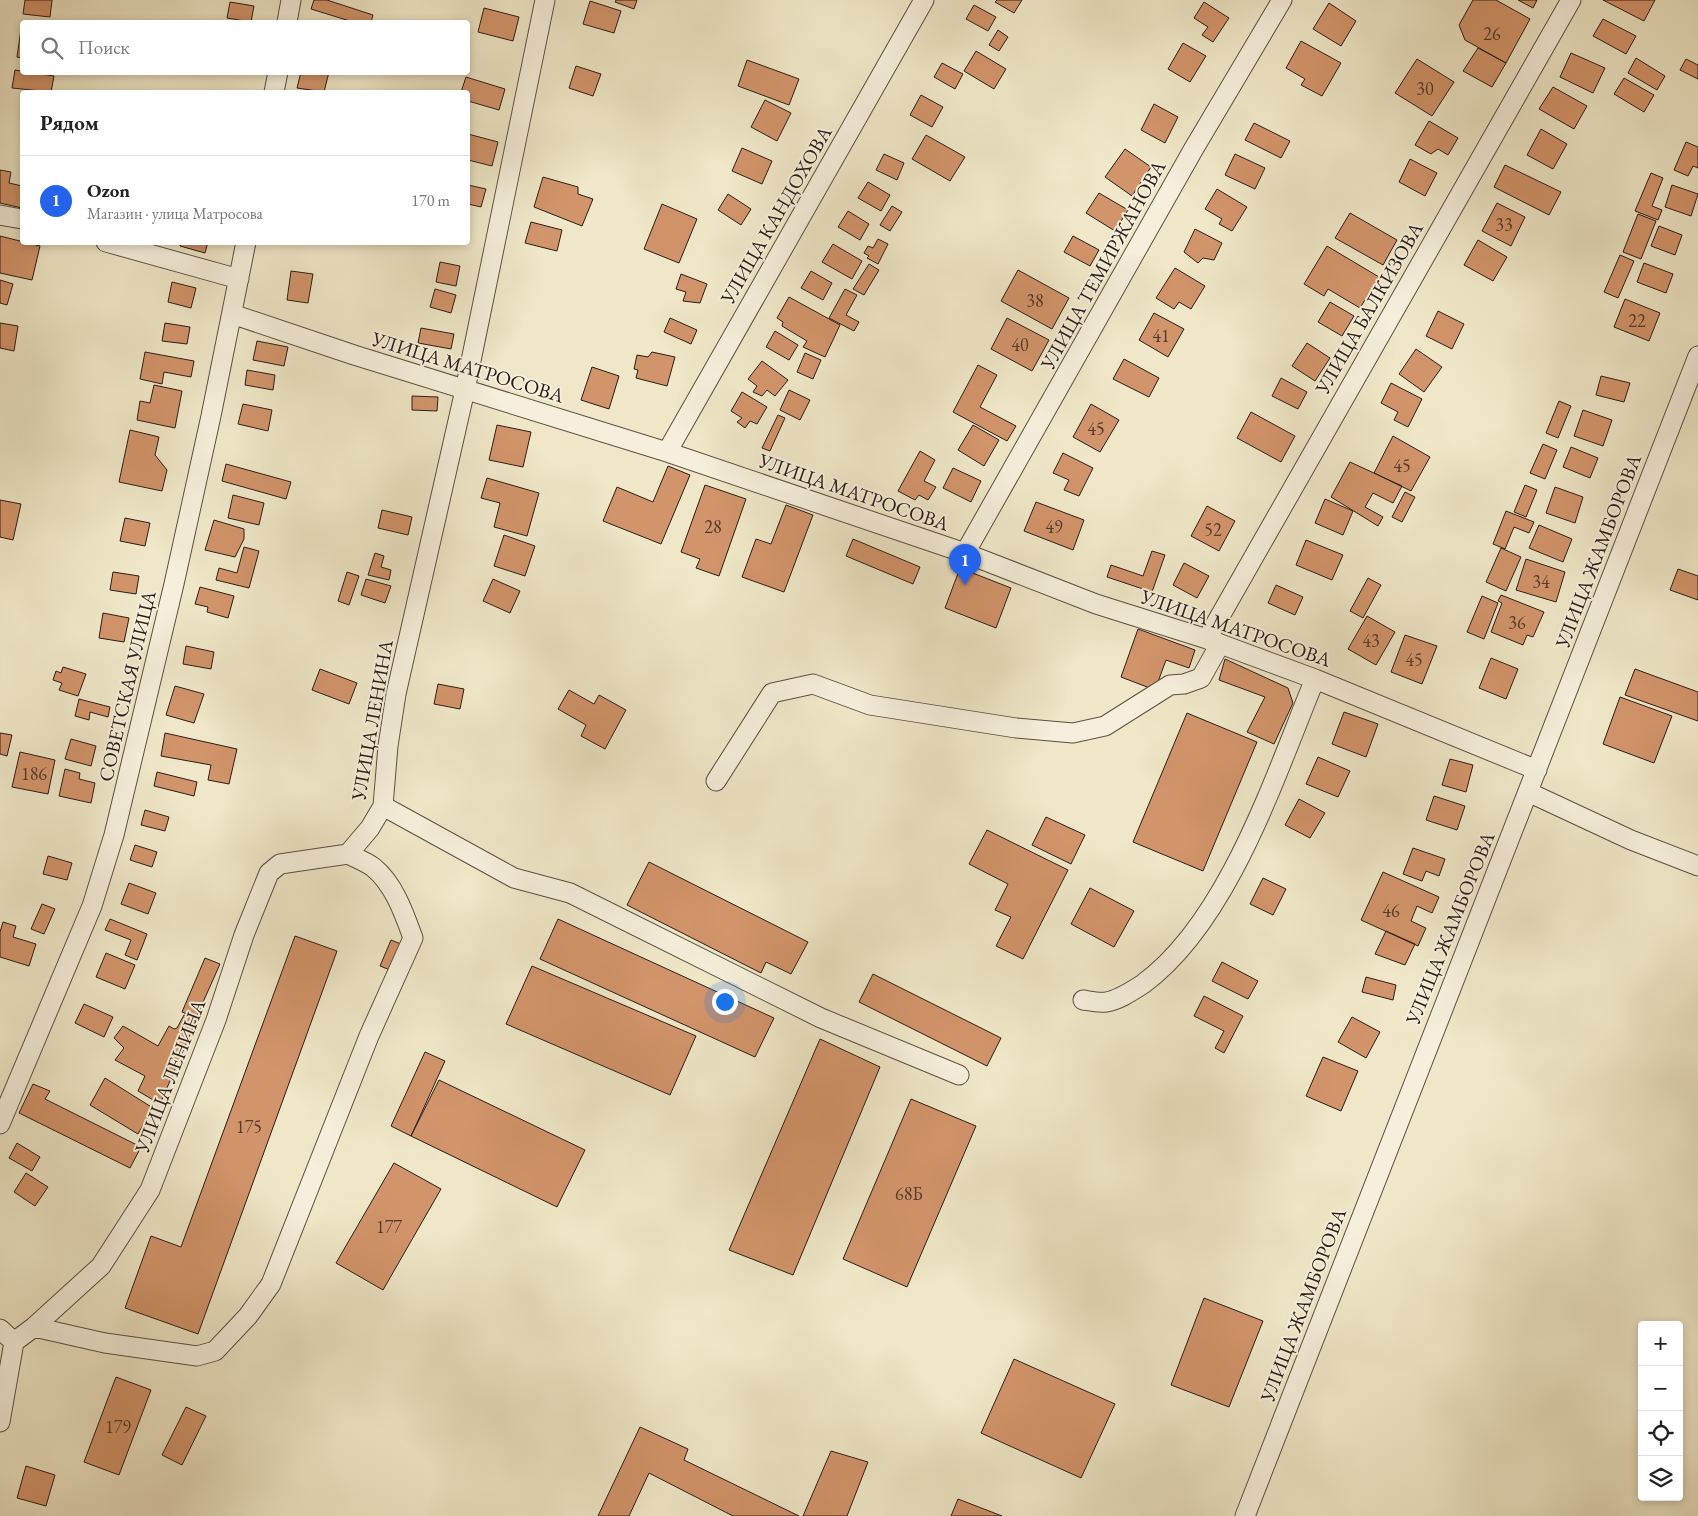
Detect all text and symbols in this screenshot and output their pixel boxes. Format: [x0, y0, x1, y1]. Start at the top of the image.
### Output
search box [20, 20, 470, 75]
house number: 26 [1483, 22, 1501, 45]
icon: search [38, 34, 66, 62]
text: Поиск [78, 35, 130, 60]
house number: 30 [1416, 77, 1434, 100]
text: Рядом [40, 109, 99, 136]
street label: УЛИЦА КАНДОХОВА [714, 121, 838, 309]
street label: УЛИЦА ТЕМИРЖАНОВА [1034, 156, 1171, 375]
text: Ozon [87, 178, 130, 203]
text: 1 [52, 190, 60, 211]
text: 170 m [411, 190, 450, 211]
text: Магазин · улица Матросова [87, 203, 263, 224]
house number: 33 [1495, 213, 1513, 236]
street label: УЛИЦА БАЛКИЗОВА [1309, 217, 1429, 400]
house number: 38 [1026, 289, 1044, 312]
house number: 22 [1628, 309, 1646, 332]
house number: 41 [1152, 324, 1170, 347]
street label: УЛИЦА МАТРОСОВА [368, 325, 567, 409]
house number: 40 [1011, 333, 1029, 356]
house number: 45 [1087, 417, 1105, 440]
street label: УЛИЦА МАТРОСОВА [754, 447, 953, 537]
street label: УЛИЦА ЖАМБОРОВА [1549, 450, 1647, 653]
house number: 45 [1393, 454, 1411, 477]
house number: 28 [704, 515, 722, 538]
house number: 49 [1045, 515, 1063, 538]
house number: 52 [1204, 518, 1222, 541]
pin: 1 [949, 544, 981, 585]
house number: 34 [1532, 570, 1550, 593]
street label: УЛИЦА МАТРОСОВА [1136, 583, 1335, 673]
street label: СОВЕТСКАЯ УЛИЦА [92, 588, 162, 784]
house number: 36 [1508, 611, 1526, 634]
house number: 43 [1362, 629, 1380, 652]
street label: УЛИЦА ЛЕНИНА [345, 637, 399, 803]
house number: 45 [1405, 648, 1423, 671]
house number: 186 [21, 762, 47, 785]
street label: УЛИЦА ЖАМБОРОВА [1399, 828, 1501, 1029]
house number: 46 [1382, 899, 1400, 922]
your location [712, 989, 738, 1015]
street label: УЛИЦА ЛЕНИНА [128, 995, 211, 1158]
house number: 175 [236, 1115, 262, 1138]
house number: 68Б [895, 1182, 923, 1205]
street label: УЛИЦА ЖАМБОРОВА [1254, 1204, 1352, 1407]
house number: 177 [376, 1215, 402, 1238]
map controls [1638, 1321, 1683, 1501]
button: + [1638, 1321, 1683, 1366]
button: − [1638, 1366, 1683, 1411]
button: locate [1638, 1411, 1683, 1456]
house number: 179 [105, 1415, 131, 1438]
button: layers [1638, 1456, 1683, 1501]

